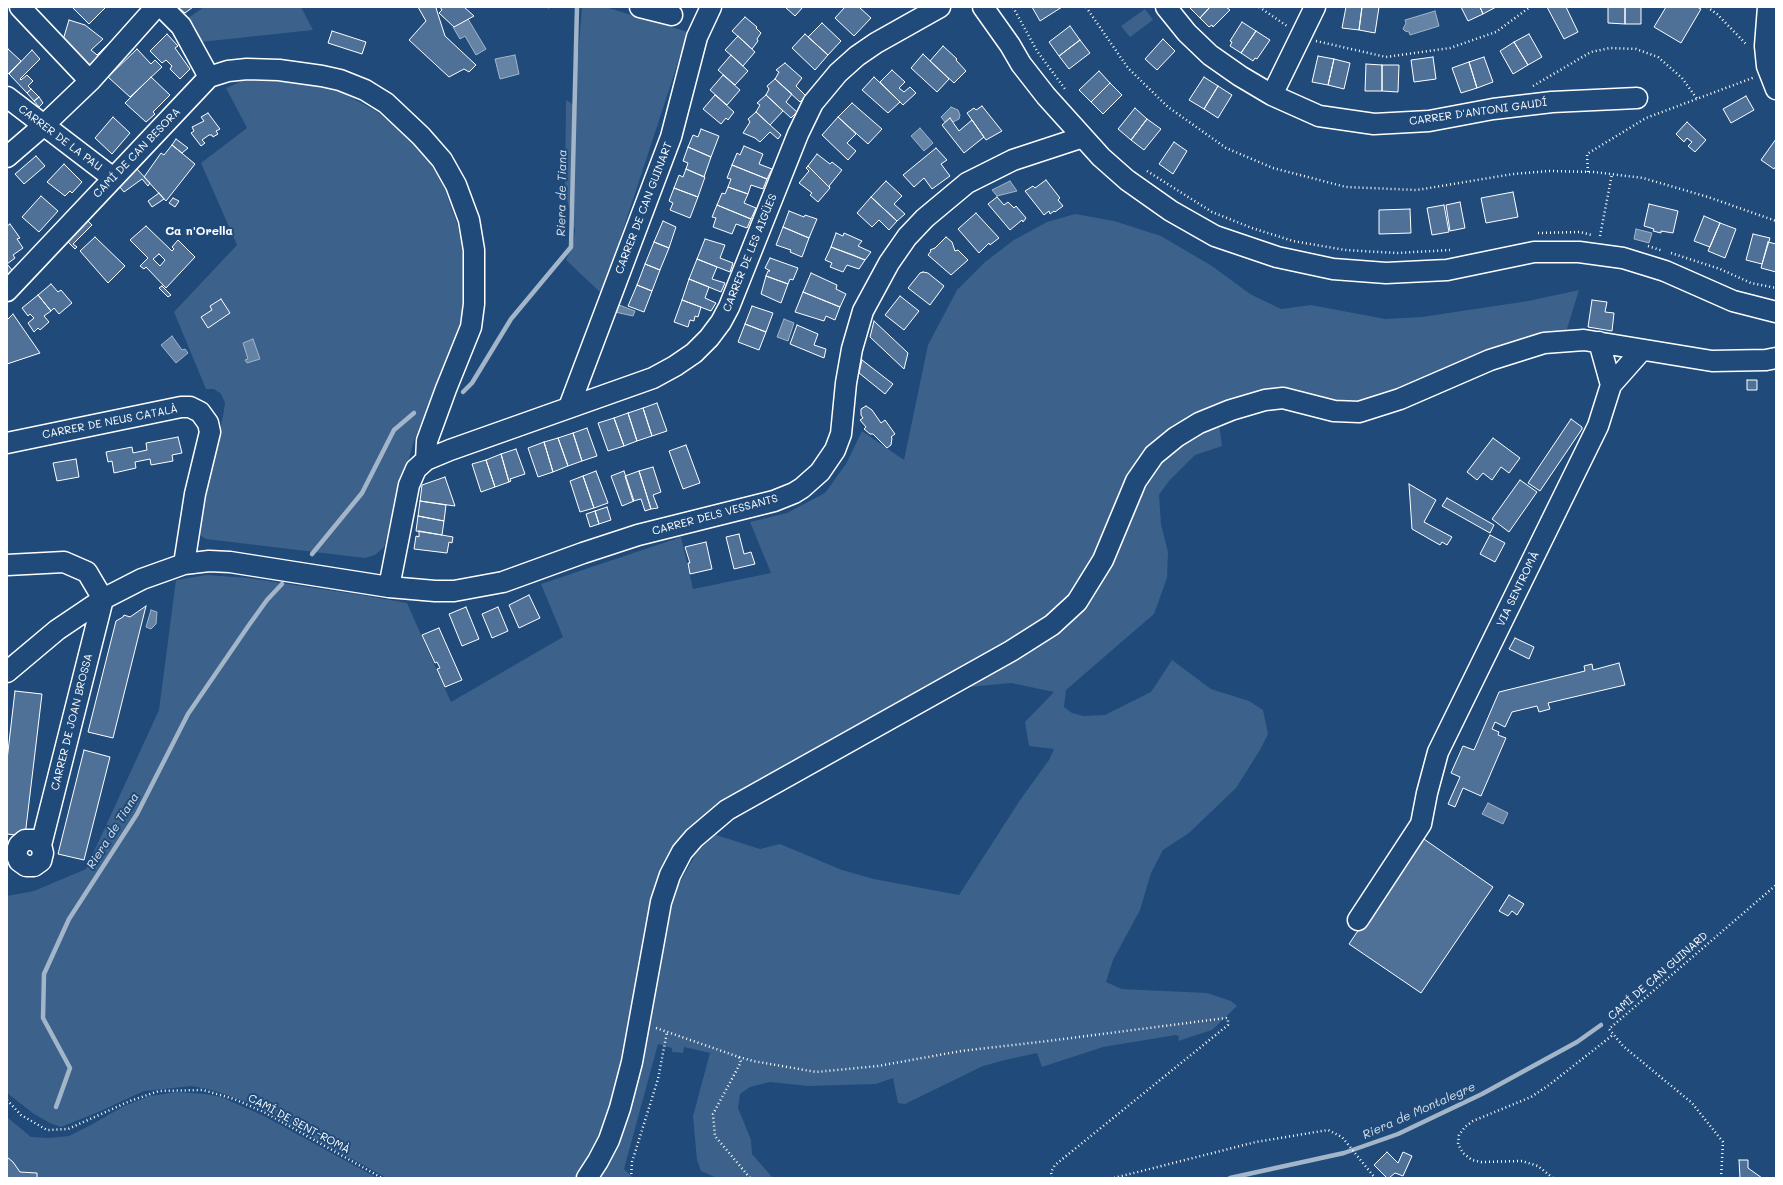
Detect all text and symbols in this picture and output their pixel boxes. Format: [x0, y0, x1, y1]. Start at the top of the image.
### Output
street label: CARRER D'ANTONI GAUDÍ [1408, 96, 1548, 128]
street label: CARRER DE LA PAU [15, 102, 105, 174]
street label: CAMÍ DE CAN BESORA [91, 105, 183, 201]
street label: CARRER DE CAN GUINART [613, 140, 675, 276]
water label: Riera de Tiana [554, 149, 570, 237]
street label: CARRER DE LES AIGÜES [720, 192, 780, 314]
district label: Ca n'Orella [165, 224, 233, 238]
street label: CARRER DE NEUS CATALÀ [41, 402, 179, 442]
street label: CARRER DELS VESSANTS [651, 492, 779, 538]
street label: VIA SENTROMÀ [1494, 549, 1542, 629]
street label: CARRER DE JOAN BROSSA [49, 652, 95, 792]
water label: Riera de Tiana [84, 790, 142, 872]
street label: CAMÍ DE CAN GUINARD [1605, 929, 1711, 1023]
water label: Riera de Montalegre [1360, 1080, 1478, 1142]
street label: CAMÍ DE SENT-ROMÀ [246, 1092, 352, 1156]

